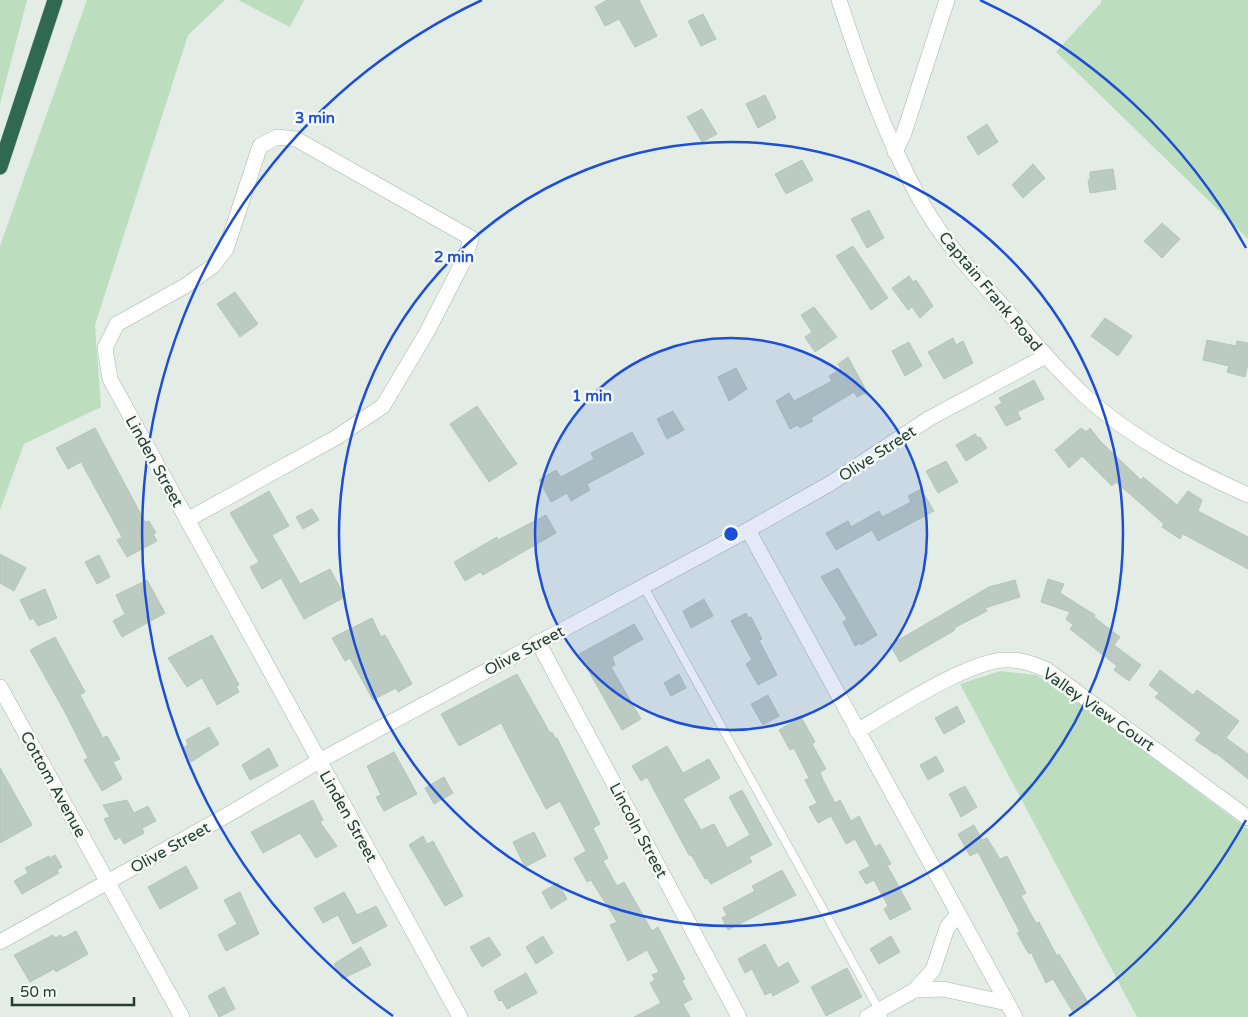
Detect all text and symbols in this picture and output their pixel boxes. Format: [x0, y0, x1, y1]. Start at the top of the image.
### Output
text: 3 min [295, 109, 335, 127]
street label: Captain Frank Road [934, 228, 1046, 356]
text: 2 min [434, 248, 474, 266]
text: 1 min [572, 387, 612, 405]
street label: Linden Street [121, 412, 188, 511]
street label: Olive Street [835, 421, 920, 486]
centre of rings [722, 525, 740, 543]
street label: Olive Street [481, 621, 568, 680]
street label: Valley View Court [1039, 664, 1158, 756]
street label: Cottom Avenue [16, 728, 91, 841]
street label: Linden Street [315, 767, 382, 866]
street label: Lincoln Street [605, 780, 672, 881]
street label: Olive Street [127, 818, 214, 878]
scale bar [12, 974, 135, 1006]
text: 50 m [20, 983, 57, 1001]

